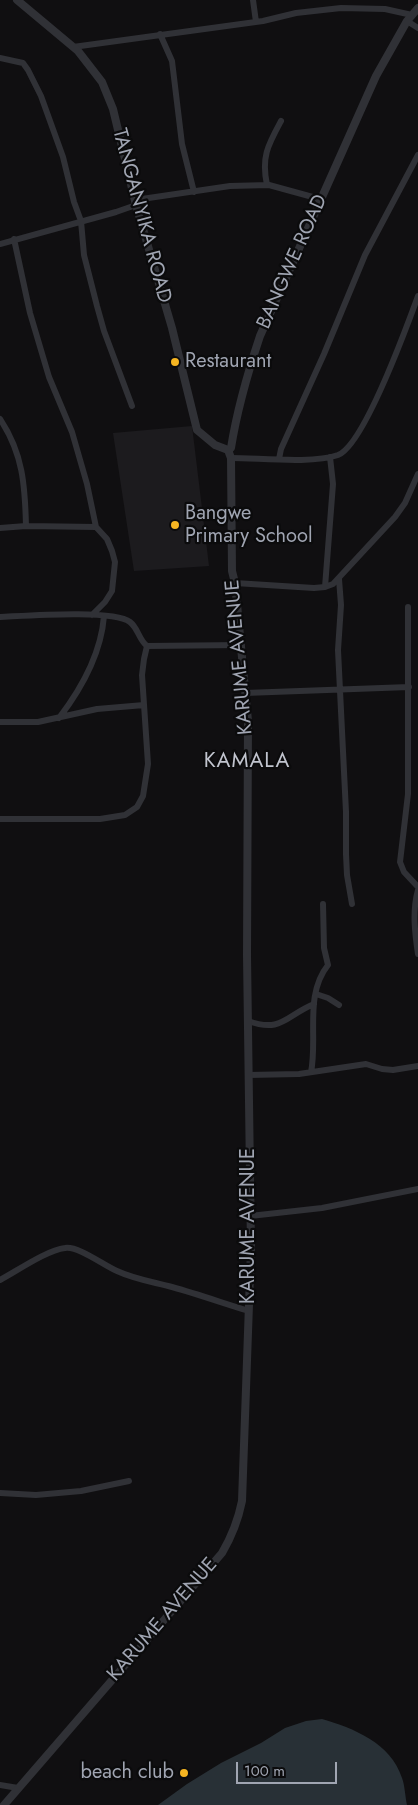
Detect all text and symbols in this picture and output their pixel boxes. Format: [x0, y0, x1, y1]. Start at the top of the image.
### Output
street label: TANGANYIKA ROAD [106, 126, 176, 306]
street label: BANGWE ROAD [253, 191, 333, 333]
place label: Restaurant [185, 350, 271, 374]
marker: Restaurant [169, 356, 181, 368]
place label: Bangwe Primary School [185, 502, 313, 549]
marker: Bangwe Primary School [169, 519, 181, 531]
street label: KARUME AVENUE [221, 578, 259, 736]
district label: KAMALA [203, 749, 291, 775]
street label: KARUME AVENUE [237, 1148, 261, 1304]
street label: KARUME AVENUE [103, 1553, 223, 1687]
scale bar [238, 1752, 339, 1784]
text: 100 m [244, 1760, 285, 1782]
place label: beach club [81, 1761, 174, 1785]
marker: beach club [178, 1767, 190, 1779]

